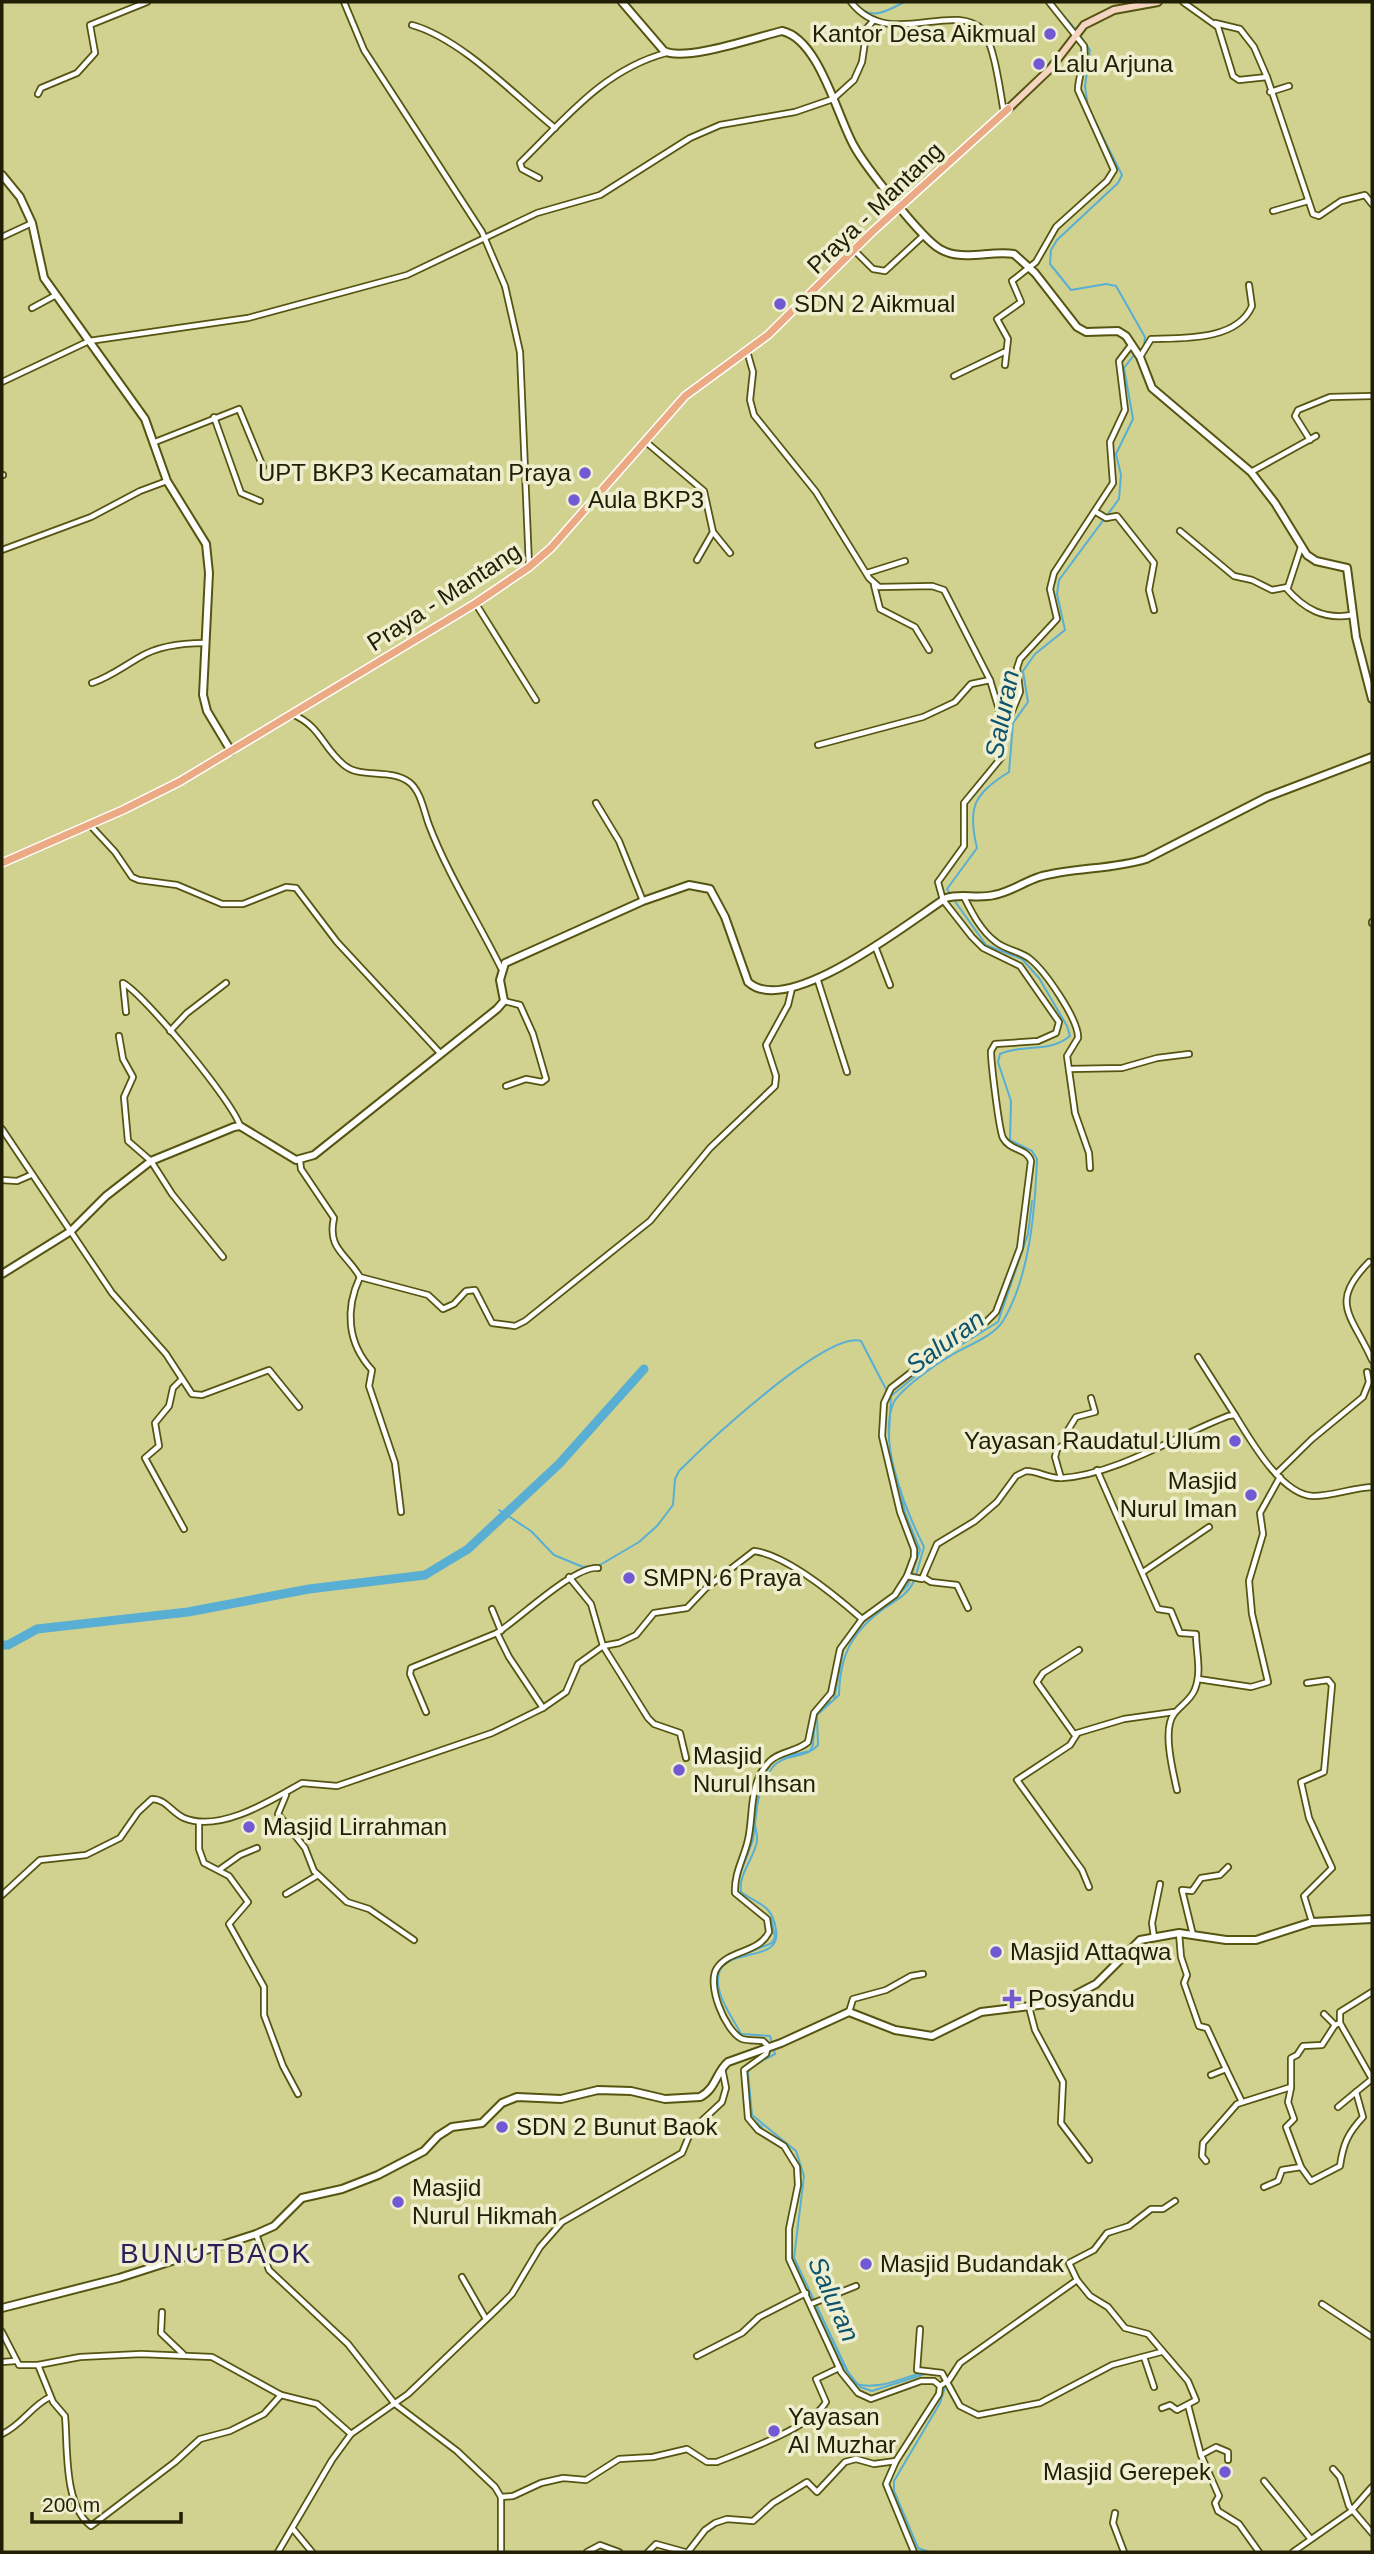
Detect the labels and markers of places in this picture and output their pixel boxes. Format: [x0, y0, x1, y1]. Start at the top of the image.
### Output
place label: Kantor Desa Aikmual [812, 20, 1036, 47]
marker: Kantor Desa Aikmual [1042, 26, 1058, 42]
place label: Lalu Arjuna [1053, 50, 1174, 77]
marker: Lalu Arjuna [1031, 56, 1047, 72]
place label: SDN 2 Aikmual [794, 290, 955, 317]
marker: SDN 2 Aikmual [772, 296, 788, 312]
place label: UPT BKP3 Kecamatan Praya [258, 459, 572, 486]
marker: UPT BKP3 Kecamatan Praya [577, 465, 593, 481]
place label: Aula BKP3 [588, 486, 704, 513]
marker: Aula BKP3 [566, 492, 582, 508]
place label: Yayasan Raudatul Ulum [964, 1427, 1221, 1454]
marker: Yayasan Raudatul Ulum [1227, 1433, 1243, 1449]
place label: Masjid Nurul Iman [1120, 1467, 1237, 1522]
marker: Masjid Nurul Iman [1243, 1487, 1259, 1503]
place label: SMPN 6 Praya [643, 1564, 802, 1591]
marker: SMPN 6 Praya [621, 1570, 637, 1586]
place label: Masjid Nurul Ihsan [693, 1742, 816, 1797]
marker: Masjid Nurul Ihsan [671, 1762, 687, 1778]
place label: Masjid Lirrahman [263, 1813, 447, 1840]
marker: Masjid Lirrahman [241, 1819, 257, 1835]
place label: Masjid Attaqwa [1010, 1938, 1172, 1965]
marker: Masjid Attaqwa [988, 1944, 1004, 1960]
place label: Posyandu [1028, 1985, 1135, 2012]
marker: Posyandu [1002, 1989, 1022, 2009]
place label: SDN 2 Bunut Baok [516, 2113, 718, 2140]
marker: SDN 2 Bunut Baok [494, 2119, 510, 2135]
place label: Masjid Nurul Hikmah [412, 2174, 557, 2229]
marker: Masjid Nurul Hikmah [390, 2194, 406, 2210]
place label: Masjid Budandak [880, 2250, 1065, 2277]
marker: Masjid Budandak [858, 2256, 874, 2272]
place label: Yayasan Al Muzhar [788, 2403, 896, 2458]
marker: Yayasan Al Muzhar [766, 2423, 782, 2439]
place label: Masjid Gerepek [1043, 2458, 1212, 2485]
marker: Masjid Gerepek [1217, 2464, 1233, 2480]

